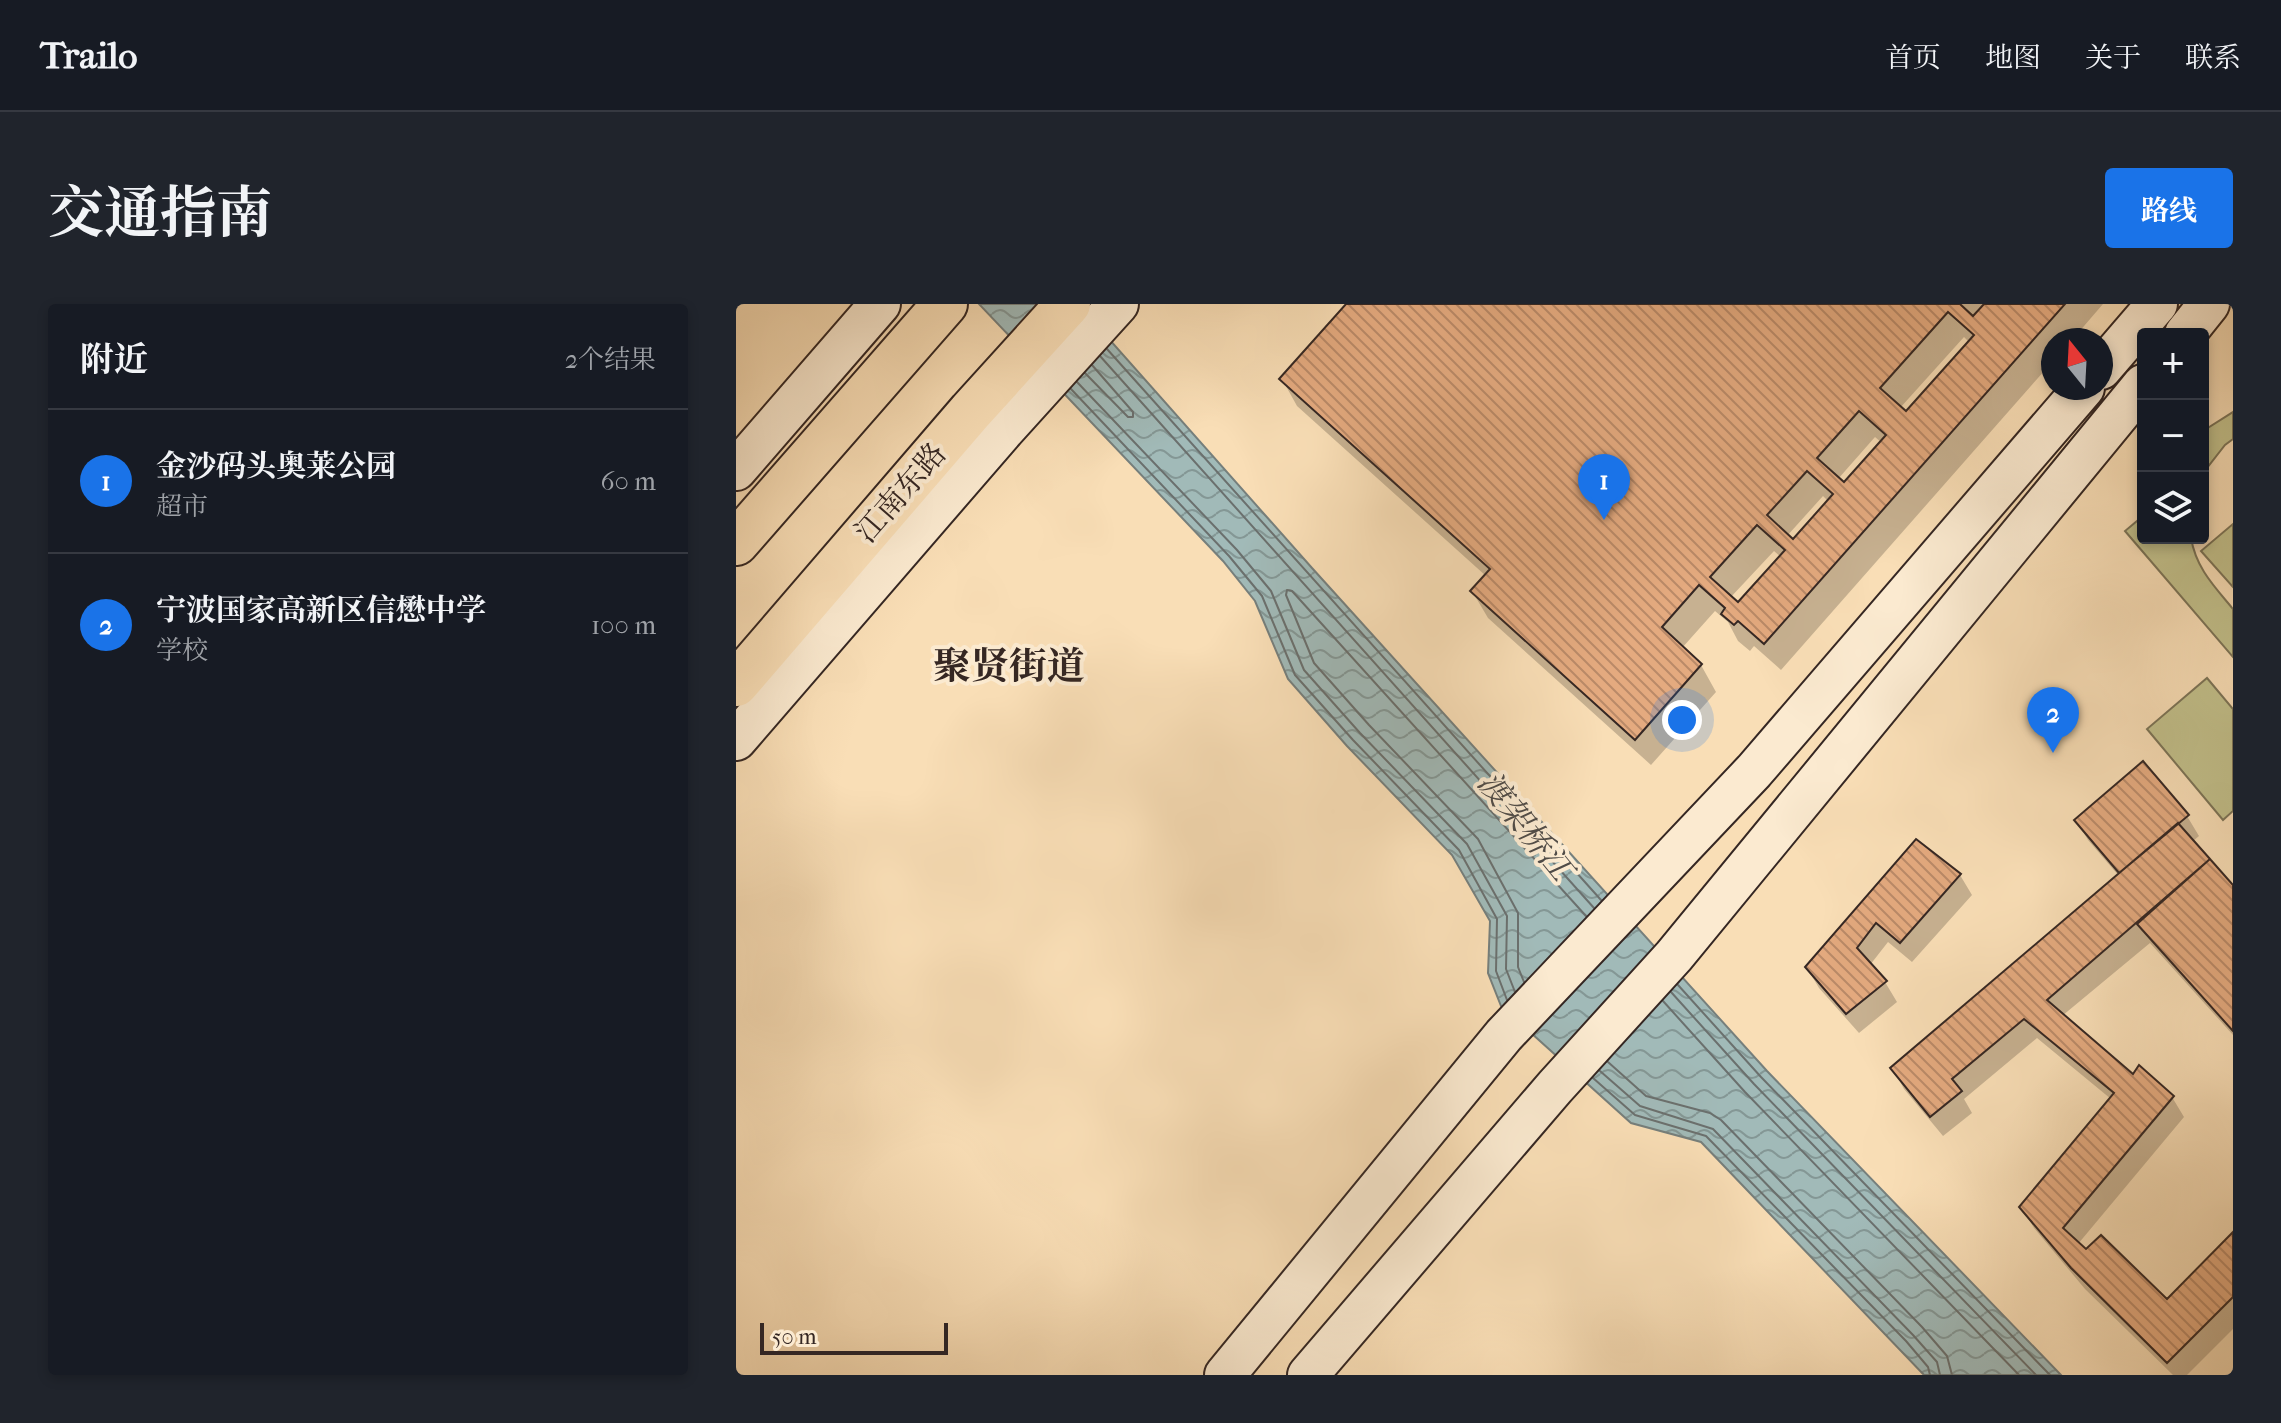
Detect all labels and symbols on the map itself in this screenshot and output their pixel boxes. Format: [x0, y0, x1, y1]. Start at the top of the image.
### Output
north arrow [2041, 328, 2113, 400]
street label: 江南东路 [848, 436, 954, 550]
pin: 1 [1578, 454, 1630, 520]
district label: 聚贤街道 [933, 644, 1085, 689]
pin: 2 [2027, 687, 2079, 753]
your location [1662, 700, 1702, 740]
water label: 渡架桥江 [1470, 765, 1582, 890]
scale bar [760, 1319, 948, 1355]

